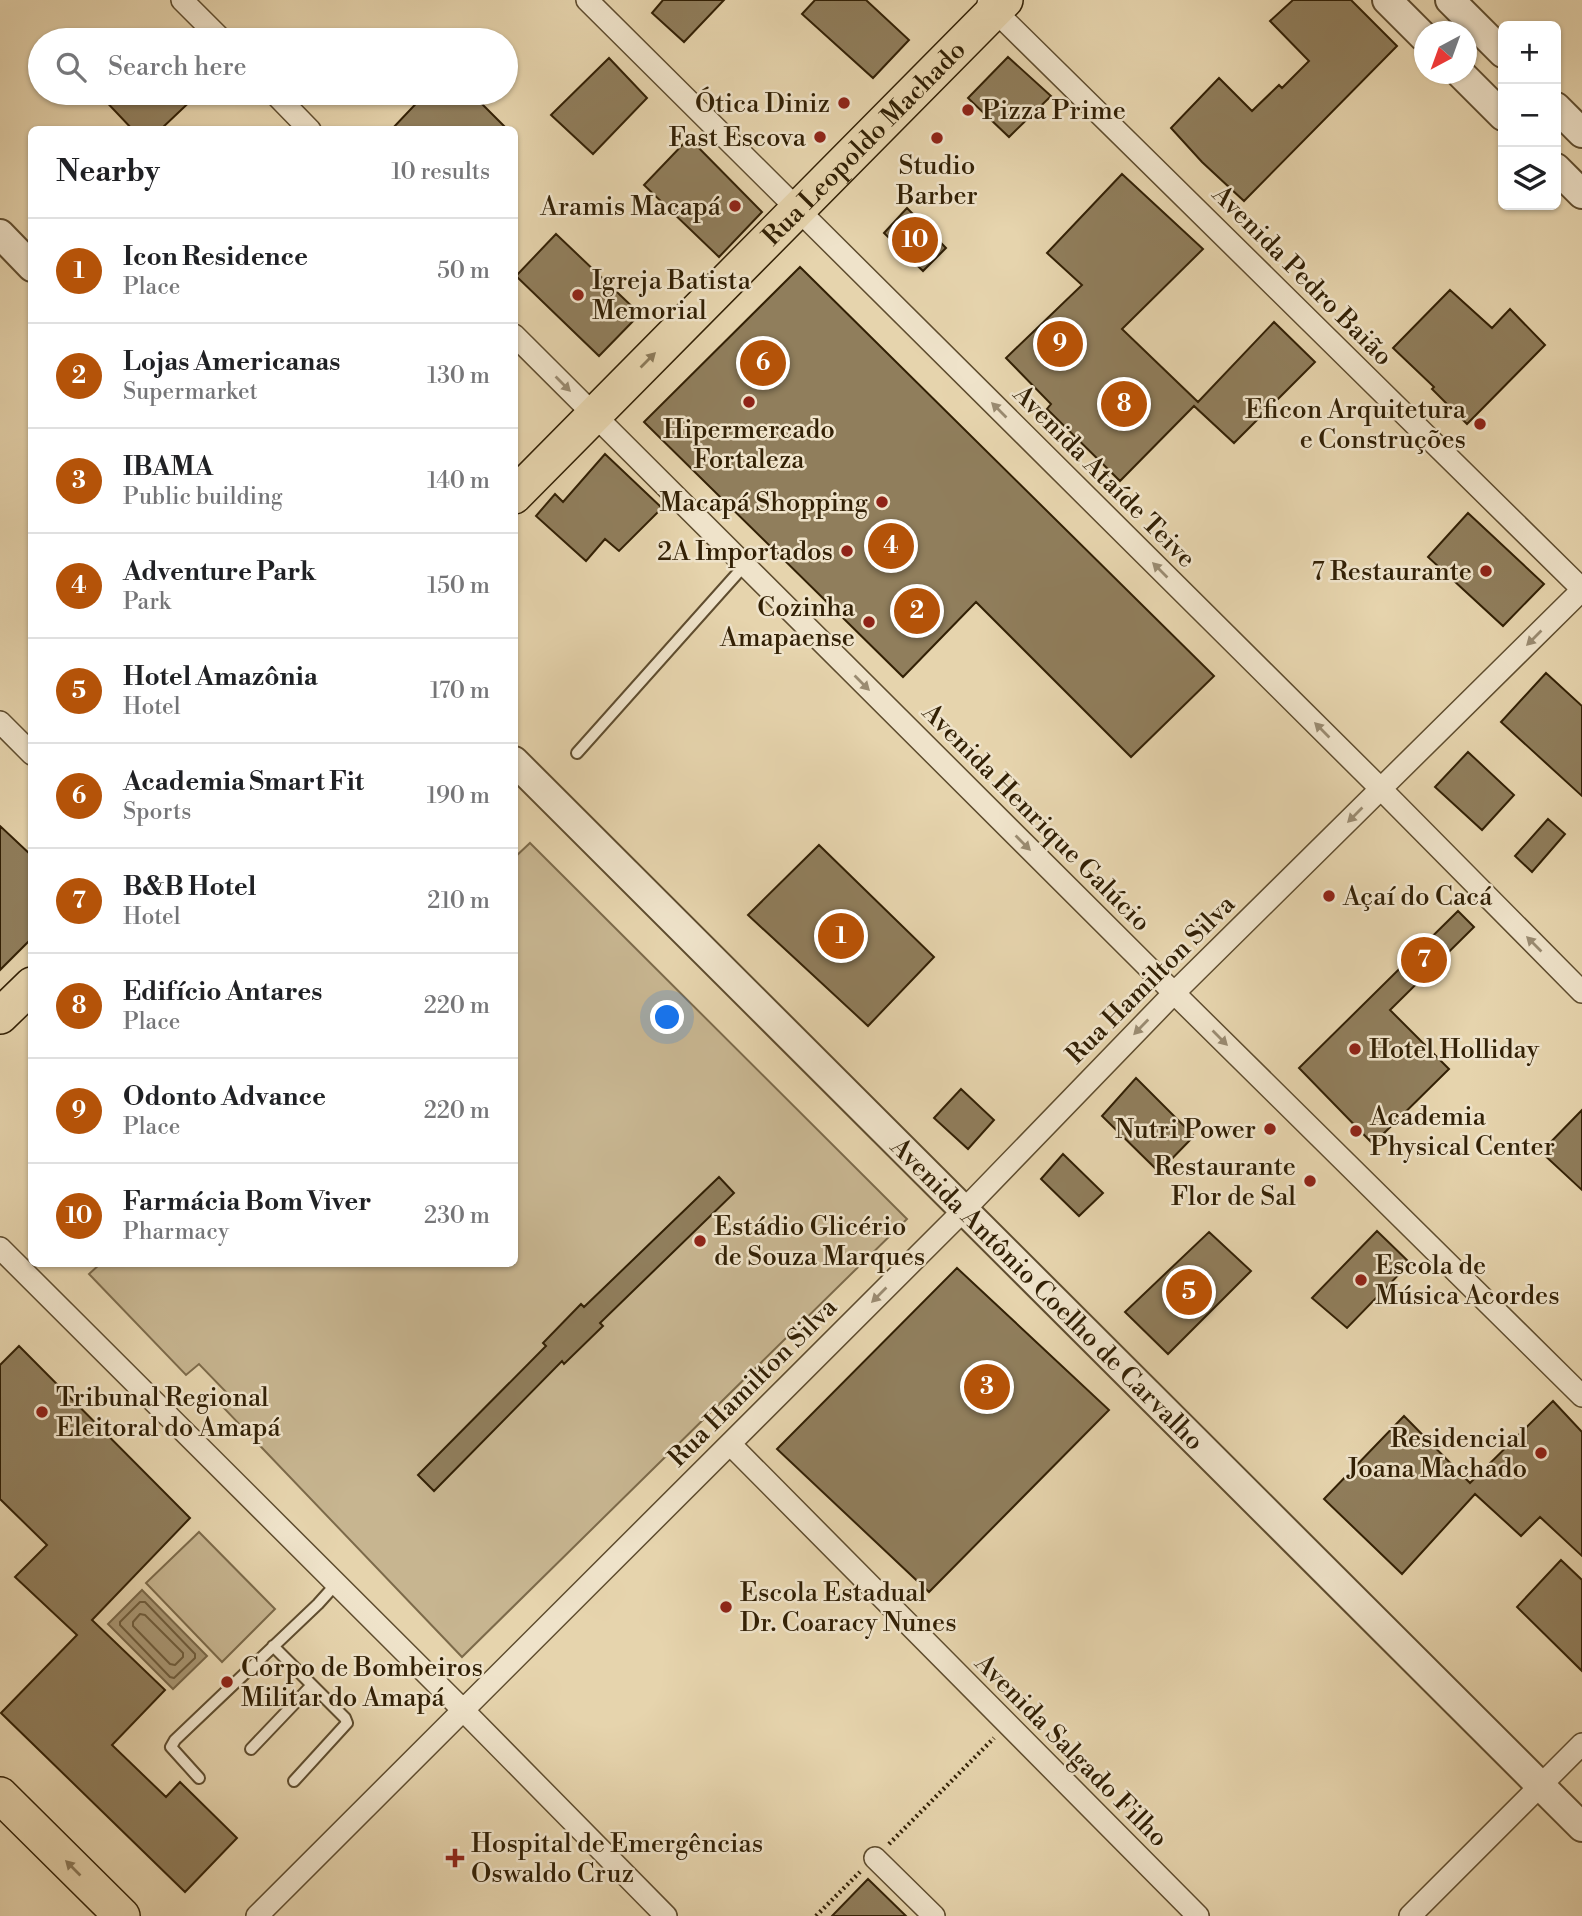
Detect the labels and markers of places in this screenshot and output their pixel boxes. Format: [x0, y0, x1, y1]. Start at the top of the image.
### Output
place label: Ótica Diniz [695, 86, 830, 120]
marker: Ótica Diniz [836, 95, 852, 111]
place label: Pizza Prime [982, 95, 1126, 127]
marker: Pizza Prime [960, 102, 976, 118]
place label: Fast Escova [669, 122, 807, 154]
marker: Fast Escova [812, 129, 828, 145]
marker: Studio Barber [929, 130, 945, 146]
place label: Studio Barber [895, 150, 978, 212]
place label: Aramis Macapá [539, 191, 722, 223]
marker: Aramis Macapá [727, 198, 743, 214]
pin: 10 [892, 214, 938, 266]
place label: Igreja Batista Memorial [592, 265, 752, 327]
marker: Igreja Batista Memorial [570, 287, 586, 303]
pin: 9 [1037, 318, 1083, 370]
pin: 6 [740, 337, 786, 389]
pin: 8 [1101, 378, 1147, 430]
marker: Hipermercado Fortaleza [741, 394, 757, 410]
place label: Eficon Arquitetura e Construções [1245, 394, 1467, 456]
place label: Hipermercado Fortaleza [663, 414, 835, 476]
marker: Eficon Arquitetura e Construções [1472, 416, 1488, 432]
place label: Macapá Shopping [659, 487, 869, 519]
marker: Macapá Shopping [874, 494, 890, 510]
pin: 4 [868, 520, 914, 572]
place label: 2A Importados [657, 536, 833, 568]
marker: 2A Importados [839, 543, 855, 559]
place label: 7 Restaurante [1312, 556, 1472, 588]
marker: 7 Restaurante [1478, 563, 1494, 579]
pin: 2 [894, 585, 940, 637]
place label: Cozinha Amapaense [719, 592, 856, 654]
marker: Cozinha Amapaense [861, 614, 877, 630]
place label: Açaí do Cacá [1342, 881, 1493, 913]
marker: Açaí do Cacá [1321, 888, 1337, 904]
pin: 1 [818, 910, 864, 962]
pin: 7 [1401, 934, 1447, 986]
place label: Hotel Holliday [1369, 1034, 1540, 1066]
marker: Hotel Holliday [1347, 1041, 1363, 1057]
place label: Academia Physical Center [1369, 1101, 1555, 1163]
place label: Nutri Power [1115, 1114, 1256, 1146]
marker: Nutri Power [1262, 1121, 1278, 1137]
marker: Academia Physical Center [1348, 1123, 1364, 1139]
place label: Restaurante Flor de Sal [1154, 1151, 1296, 1213]
marker: Restaurante Flor de Sal [1302, 1173, 1318, 1189]
place label: Estádio Glicério de Souza Marques [714, 1211, 925, 1273]
marker: Estádio Glicério de Souza Marques [692, 1233, 708, 1249]
place label: Escola de Música Acordes [1375, 1250, 1560, 1312]
pin: 5 [1166, 1266, 1212, 1318]
marker: Escola de Música Acordes [1353, 1272, 1369, 1288]
pin: 3 [964, 1361, 1010, 1413]
place label: Tribunal Regional Eleitoral do Amapá [56, 1382, 281, 1444]
marker: Tribunal Regional Eleitoral do Amapá [34, 1404, 50, 1420]
place label: Residencial Joana Machado [1346, 1423, 1527, 1485]
marker: Residencial Joana Machado [1533, 1445, 1549, 1461]
place label: Escola Estadual Dr. Coaracy Nunes [740, 1577, 957, 1639]
marker: Escola Estadual Dr. Coaracy Nunes [718, 1599, 734, 1615]
place label: Corpo de Bombeiros Militar do Amapá [241, 1652, 483, 1714]
marker: Corpo de Bombeiros Militar do Amapá [219, 1674, 235, 1690]
place label: Hospital de Emergências Oswaldo Cruz [471, 1828, 763, 1890]
marker: Hospital de Emergências Oswaldo Cruz [445, 1848, 465, 1868]

